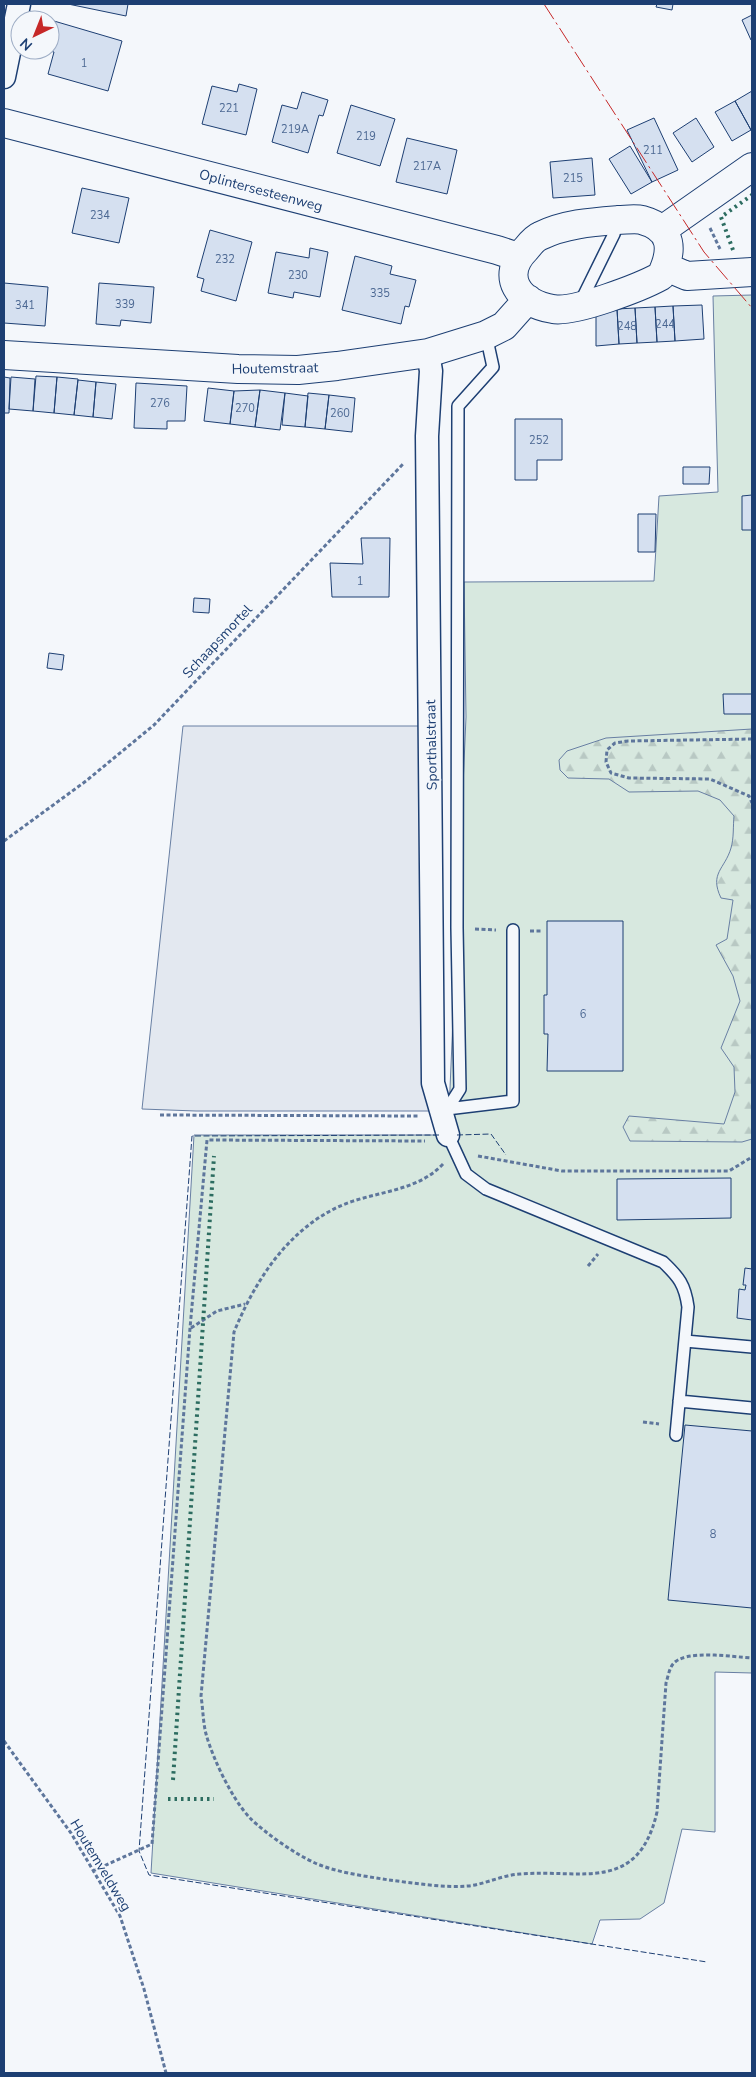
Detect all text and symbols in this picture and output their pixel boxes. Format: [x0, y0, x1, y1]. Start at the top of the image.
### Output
north arrow [10, 10, 60, 60]
text: N [16, 34, 37, 55]
house number: 1 [81, 56, 87, 71]
house number: 221 [219, 101, 239, 116]
house number: 219A [281, 122, 309, 137]
house number: 219 [356, 129, 376, 144]
house number: 211 [643, 143, 663, 158]
house number: 217A [413, 159, 441, 174]
street label: Oplintersesteenweg [197, 165, 325, 216]
house number: 215 [563, 171, 583, 186]
house number: 234 [90, 208, 110, 223]
house number: 232 [215, 252, 235, 267]
house number: 230 [288, 268, 308, 283]
house number: 335 [370, 286, 390, 301]
house number: 339 [115, 297, 135, 312]
house number: 341 [15, 298, 35, 313]
house number: 244 [655, 317, 675, 332]
house number: 248 [617, 319, 637, 334]
street label: Houtemstraat [231, 358, 319, 379]
house number: 276 [150, 396, 170, 411]
house number: 270 [235, 401, 255, 416]
house number: 260 [330, 406, 350, 421]
house number: 252 [529, 433, 549, 448]
house number: 1 [357, 574, 363, 589]
street label: Schaapsmortel [178, 600, 257, 682]
street label: Sporthalstraat [421, 699, 442, 790]
house number: 6 [580, 1007, 587, 1022]
house number: 8 [710, 1527, 717, 1542]
street label: Houtemveldweg [65, 1816, 136, 1915]

